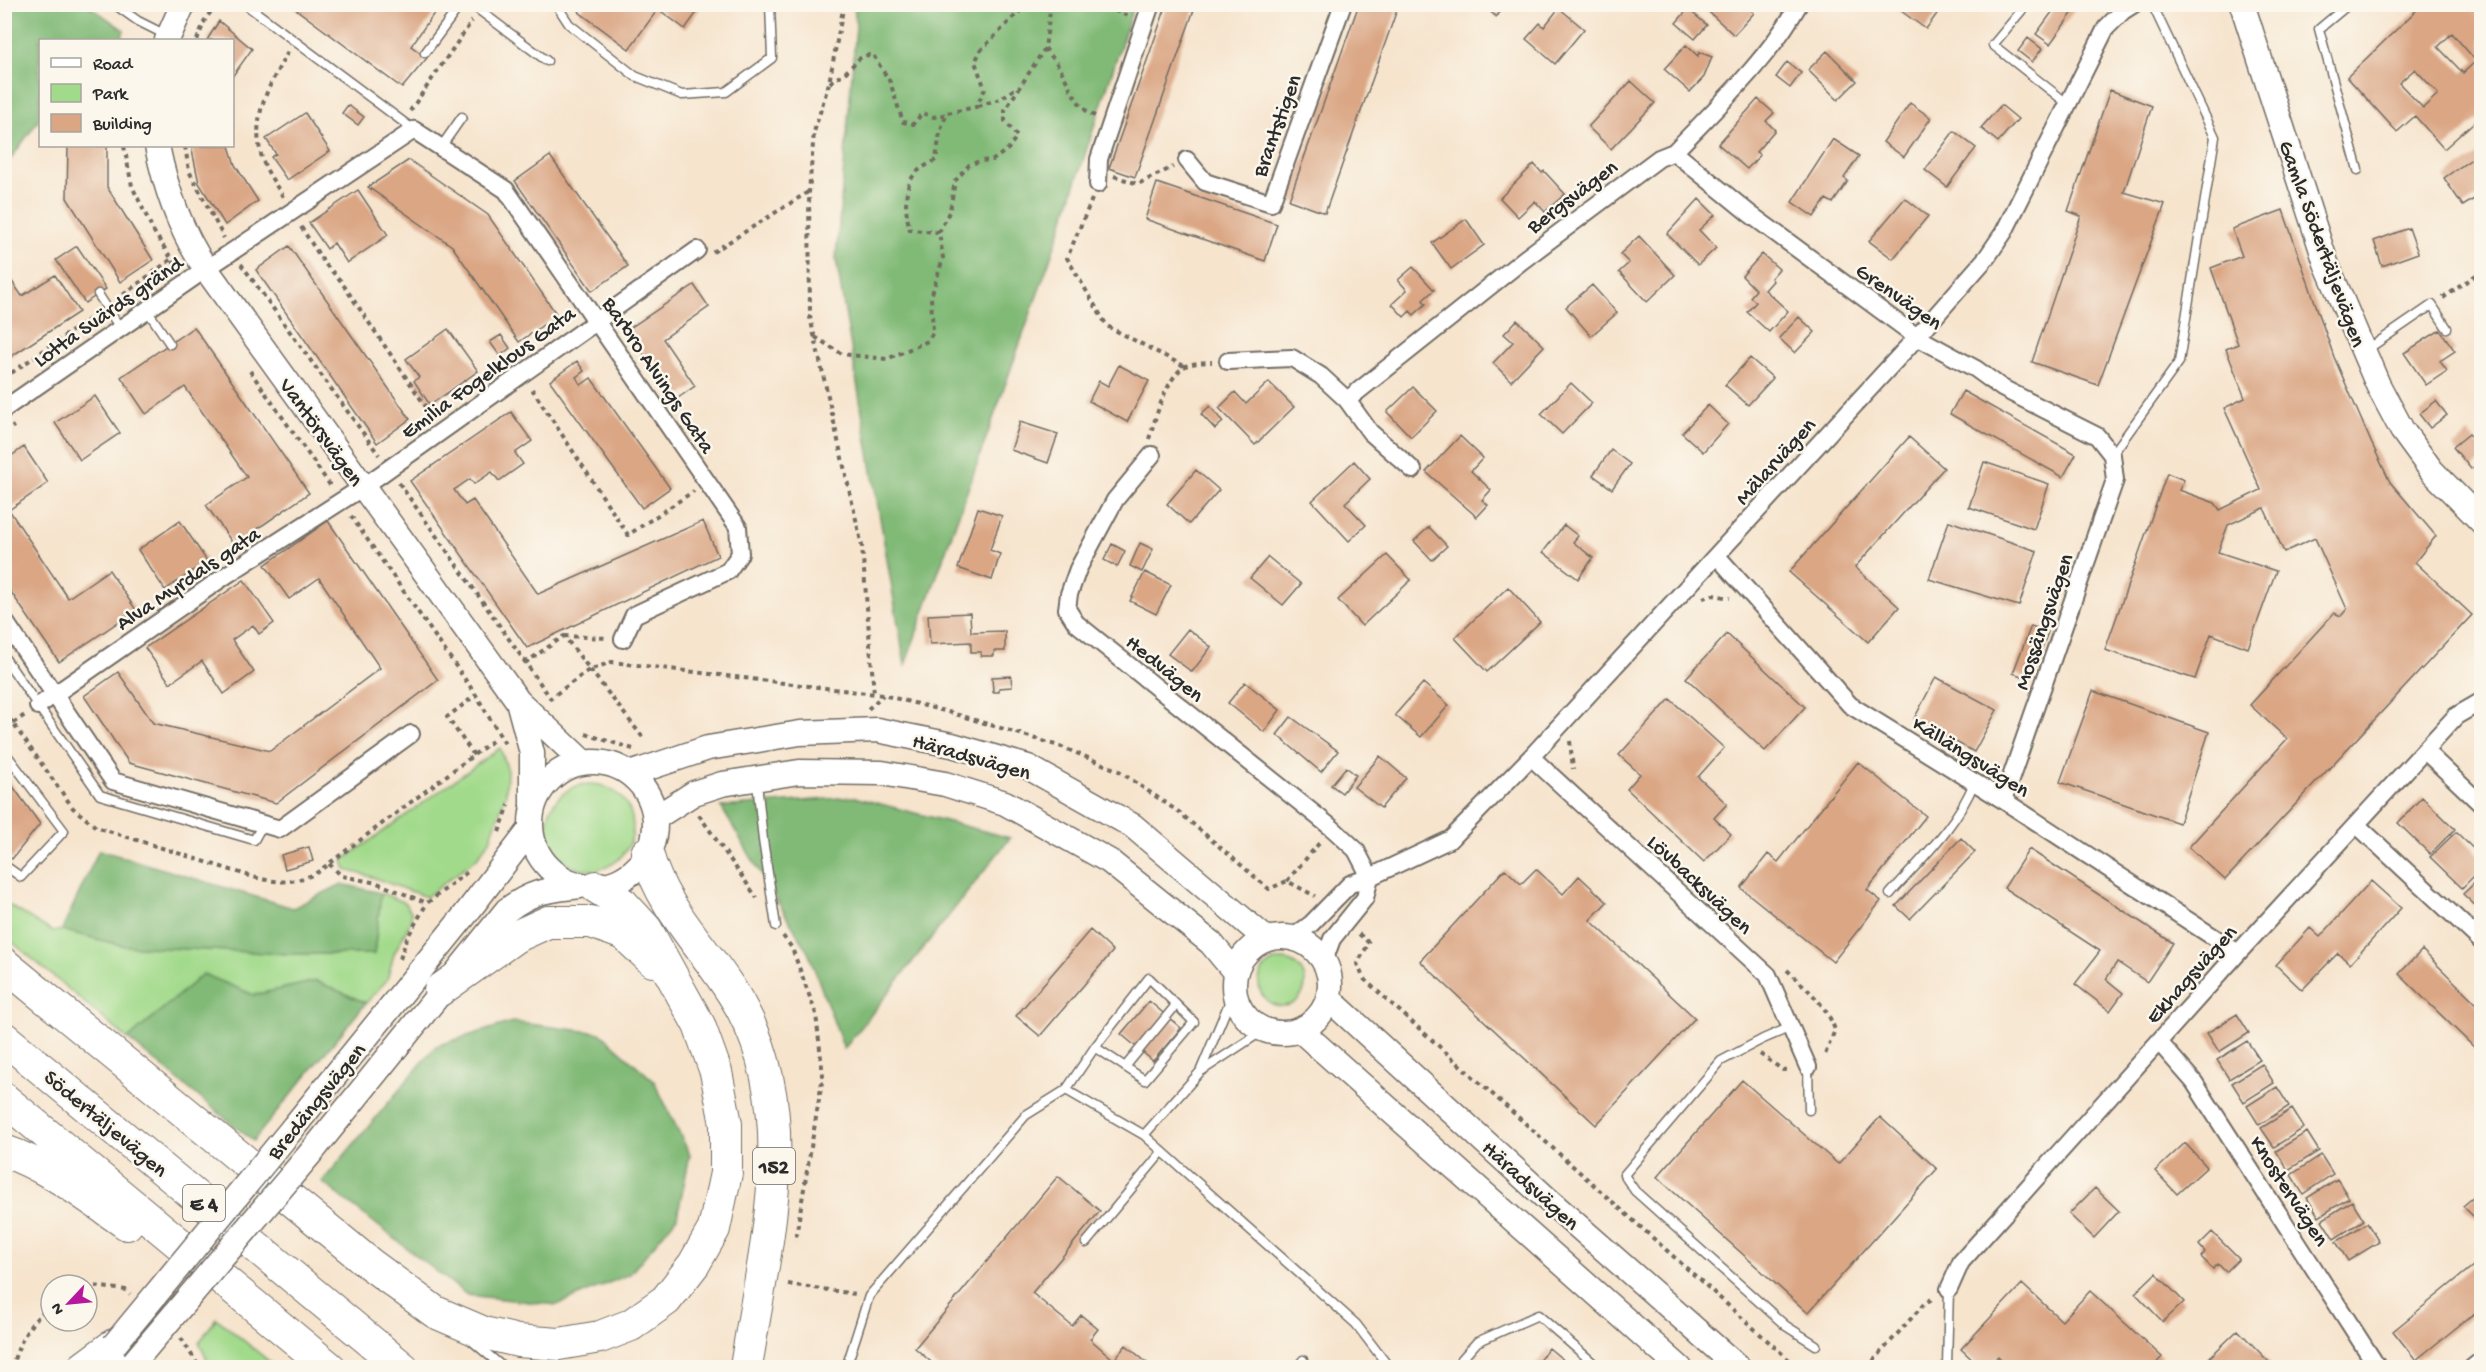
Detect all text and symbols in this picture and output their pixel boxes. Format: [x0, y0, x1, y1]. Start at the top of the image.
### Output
legend [39, 39, 234, 147]
text: Road [93, 55, 134, 76]
street label: Brantstigen [1248, 71, 1309, 182]
text: Park [92, 85, 129, 106]
text: Building [92, 115, 152, 136]
street label: Gamla Södertäljevägen [2271, 138, 2370, 352]
street label: Bergsvägen [1522, 155, 1624, 241]
street label: Lotta Svärds gränd [29, 251, 191, 375]
street label: Grenvägen [1849, 259, 1946, 338]
street label: Barbro Alvings Gata [594, 292, 719, 460]
street label: Emilia Fogelklous Gata [397, 302, 582, 446]
street label: Vantörsvägen [271, 373, 368, 493]
street label: Mälarvägen [1731, 413, 1823, 512]
street label: Alva Myrdals gata [112, 522, 267, 638]
street label: Mossängsvägen [2010, 550, 2081, 694]
street label: Hedvägen [1119, 631, 1208, 710]
street label: Källängsvägen [1906, 712, 2034, 805]
street label: Häradsvägen [909, 730, 1034, 788]
street label: Lövbacksvägen [1640, 831, 1757, 942]
street label: Ekhagsvägen [2142, 920, 2245, 1031]
street label: Bredängsvägen [262, 1038, 373, 1167]
street label: Södertäljevägen [37, 1066, 172, 1185]
street label: Knostervägen [2242, 1132, 2333, 1253]
street label: Häradsvägen [1475, 1136, 1584, 1238]
road number: 152 [753, 1148, 795, 1184]
road number: E 4 [183, 1185, 225, 1221]
north arrow [39, 1273, 99, 1333]
text: N [48, 1299, 69, 1317]

